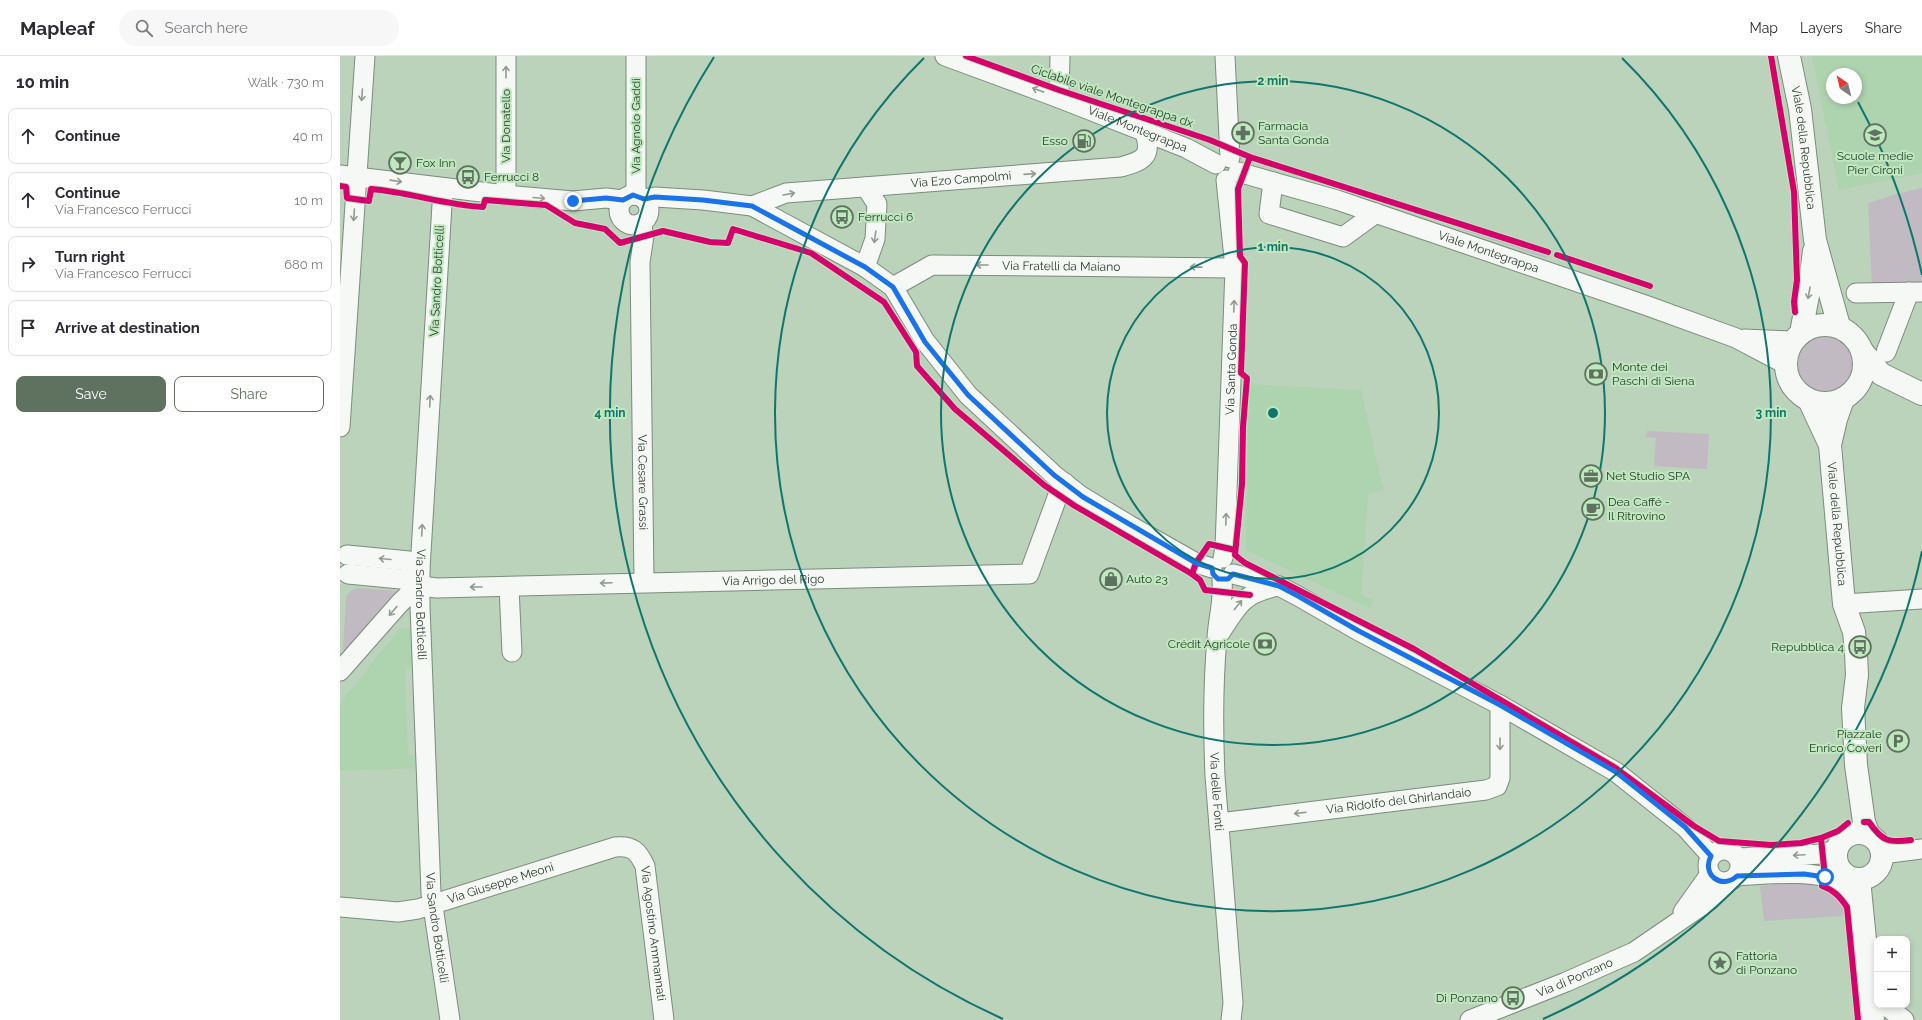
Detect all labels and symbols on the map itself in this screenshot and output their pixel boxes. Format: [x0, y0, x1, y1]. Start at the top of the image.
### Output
street label: Ciclabile viale Montegrappa dx [1029, 62, 1195, 130]
one-way arrow [502, 66, 510, 79]
north arrow [1826, 68, 1862, 104]
text: 2 min [1257, 74, 1289, 88]
street label: Via Agnolo Gaddi [629, 78, 643, 174]
street label: Viale della Repubblica [1788, 85, 1818, 210]
one-way arrow [1032, 86, 1045, 93]
one-way arrow [358, 88, 366, 101]
street label: Via Donatello [499, 89, 513, 163]
street label: Viale Montegrappa [1086, 103, 1189, 155]
place label: Farmacia Santa Gonda [1258, 119, 1329, 147]
pharmacy icon: Farmacia Santa Gonda [1230, 120, 1256, 146]
school or university icon: Scuole medie Pier Cironi [1862, 122, 1888, 148]
fuel station icon: Esso [1071, 128, 1097, 154]
place label: Esso [1042, 134, 1068, 148]
place label: Scuole medie Pier Cironi [1837, 149, 1913, 177]
bar icon: Fox Inn [387, 150, 413, 176]
place label: Fox Inn [416, 156, 456, 170]
bus stop icon: Ferrucci 8 [455, 164, 481, 190]
street label: Via Ezo Campolmi [910, 169, 1012, 190]
place label: Ferrucci 8 [484, 170, 539, 184]
one-way arrow [1023, 171, 1036, 178]
one-way arrow [389, 177, 402, 185]
one-way arrow [782, 190, 795, 198]
route end [564, 192, 582, 210]
one-way arrow [532, 195, 545, 202]
bus stop icon: Ferrucci 6 [829, 204, 855, 230]
one-way arrow [351, 208, 358, 221]
place label: Ferrucci 6 [858, 210, 913, 224]
street label: Via Sandro Botticelli [427, 225, 447, 337]
street label: Viale Montegrappa [1436, 228, 1541, 275]
one-way arrow [871, 230, 879, 243]
text: 1 min [1258, 240, 1288, 254]
street label: Via Fratelli da Maiano [1002, 259, 1120, 274]
one-way arrow [976, 261, 989, 269]
one-way arrow [1190, 264, 1203, 271]
one-way arrow [1805, 286, 1813, 299]
one-way arrow [1230, 300, 1237, 313]
street label: Via Santa Gonda [1223, 323, 1240, 415]
place label: Monte dei Paschi di Siena [1612, 360, 1695, 388]
bank icon: Monte dei Paschi di Siena [1583, 361, 1609, 387]
one-way arrow [426, 395, 433, 408]
text: 4 min [594, 406, 626, 420]
centre of rings [1266, 406, 1280, 420]
text: 3 min [1755, 406, 1787, 420]
street label: Via Cesare Grassi [635, 434, 650, 530]
street label: Viale della Repubblica [1825, 461, 1849, 586]
office icon: Net Studio SPA [1578, 463, 1604, 489]
place label: Net Studio SPA [1606, 469, 1690, 483]
place label: Dea Caffé - Il Ritrovino [1608, 495, 1670, 523]
cafe icon: Dea Caffé - Il Ritrovino [1580, 496, 1606, 522]
one-way arrow [1222, 513, 1229, 526]
one-way arrow [419, 524, 426, 537]
street label: Via Sandro Botticelli [413, 548, 429, 660]
one-way arrow [379, 555, 392, 562]
shop icon: Auto 23 [1098, 566, 1124, 592]
street label: Via Arrigo del Rigo [722, 572, 825, 588]
place label: Auto 23 [1126, 572, 1168, 586]
one-way arrow [600, 580, 613, 587]
one-way arrow [470, 583, 483, 591]
one-way arrow [1234, 600, 1243, 611]
one-way arrow [388, 606, 397, 616]
bank icon: Crédit Agricole [1252, 631, 1278, 657]
bus stop icon: Repubblica 4 [1847, 634, 1873, 660]
place label: Crédit Agricole [1168, 637, 1250, 651]
place label: Repubblica 4 [1771, 640, 1844, 654]
place label: Piazzale Enrico Coveri [1809, 727, 1882, 755]
parking icon: Piazzale Enrico Coveri [1885, 728, 1911, 754]
one-way arrow [1496, 737, 1504, 750]
street label: Via delle Fonti [1207, 752, 1226, 831]
street label: Via Ridolfo del Ghirlandaio [1325, 785, 1472, 817]
one-way arrow [1293, 809, 1306, 817]
one-way arrow [1793, 851, 1806, 859]
street label: Via Giuseppe Meoni [446, 860, 555, 906]
street label: Via Agostino Ammannati [638, 865, 669, 1002]
route start [1816, 868, 1834, 886]
street label: Via Sandro Botticelli [423, 872, 451, 984]
place label: Fattoria di Ponzano [1736, 949, 1797, 977]
place icon: Fattoria di Ponzano [1707, 950, 1733, 976]
street label: Via di Ponzano [1535, 955, 1615, 1000]
bus stop icon: Di Ponzano [1500, 985, 1526, 1011]
place label: Di Ponzano [1436, 991, 1498, 1005]

